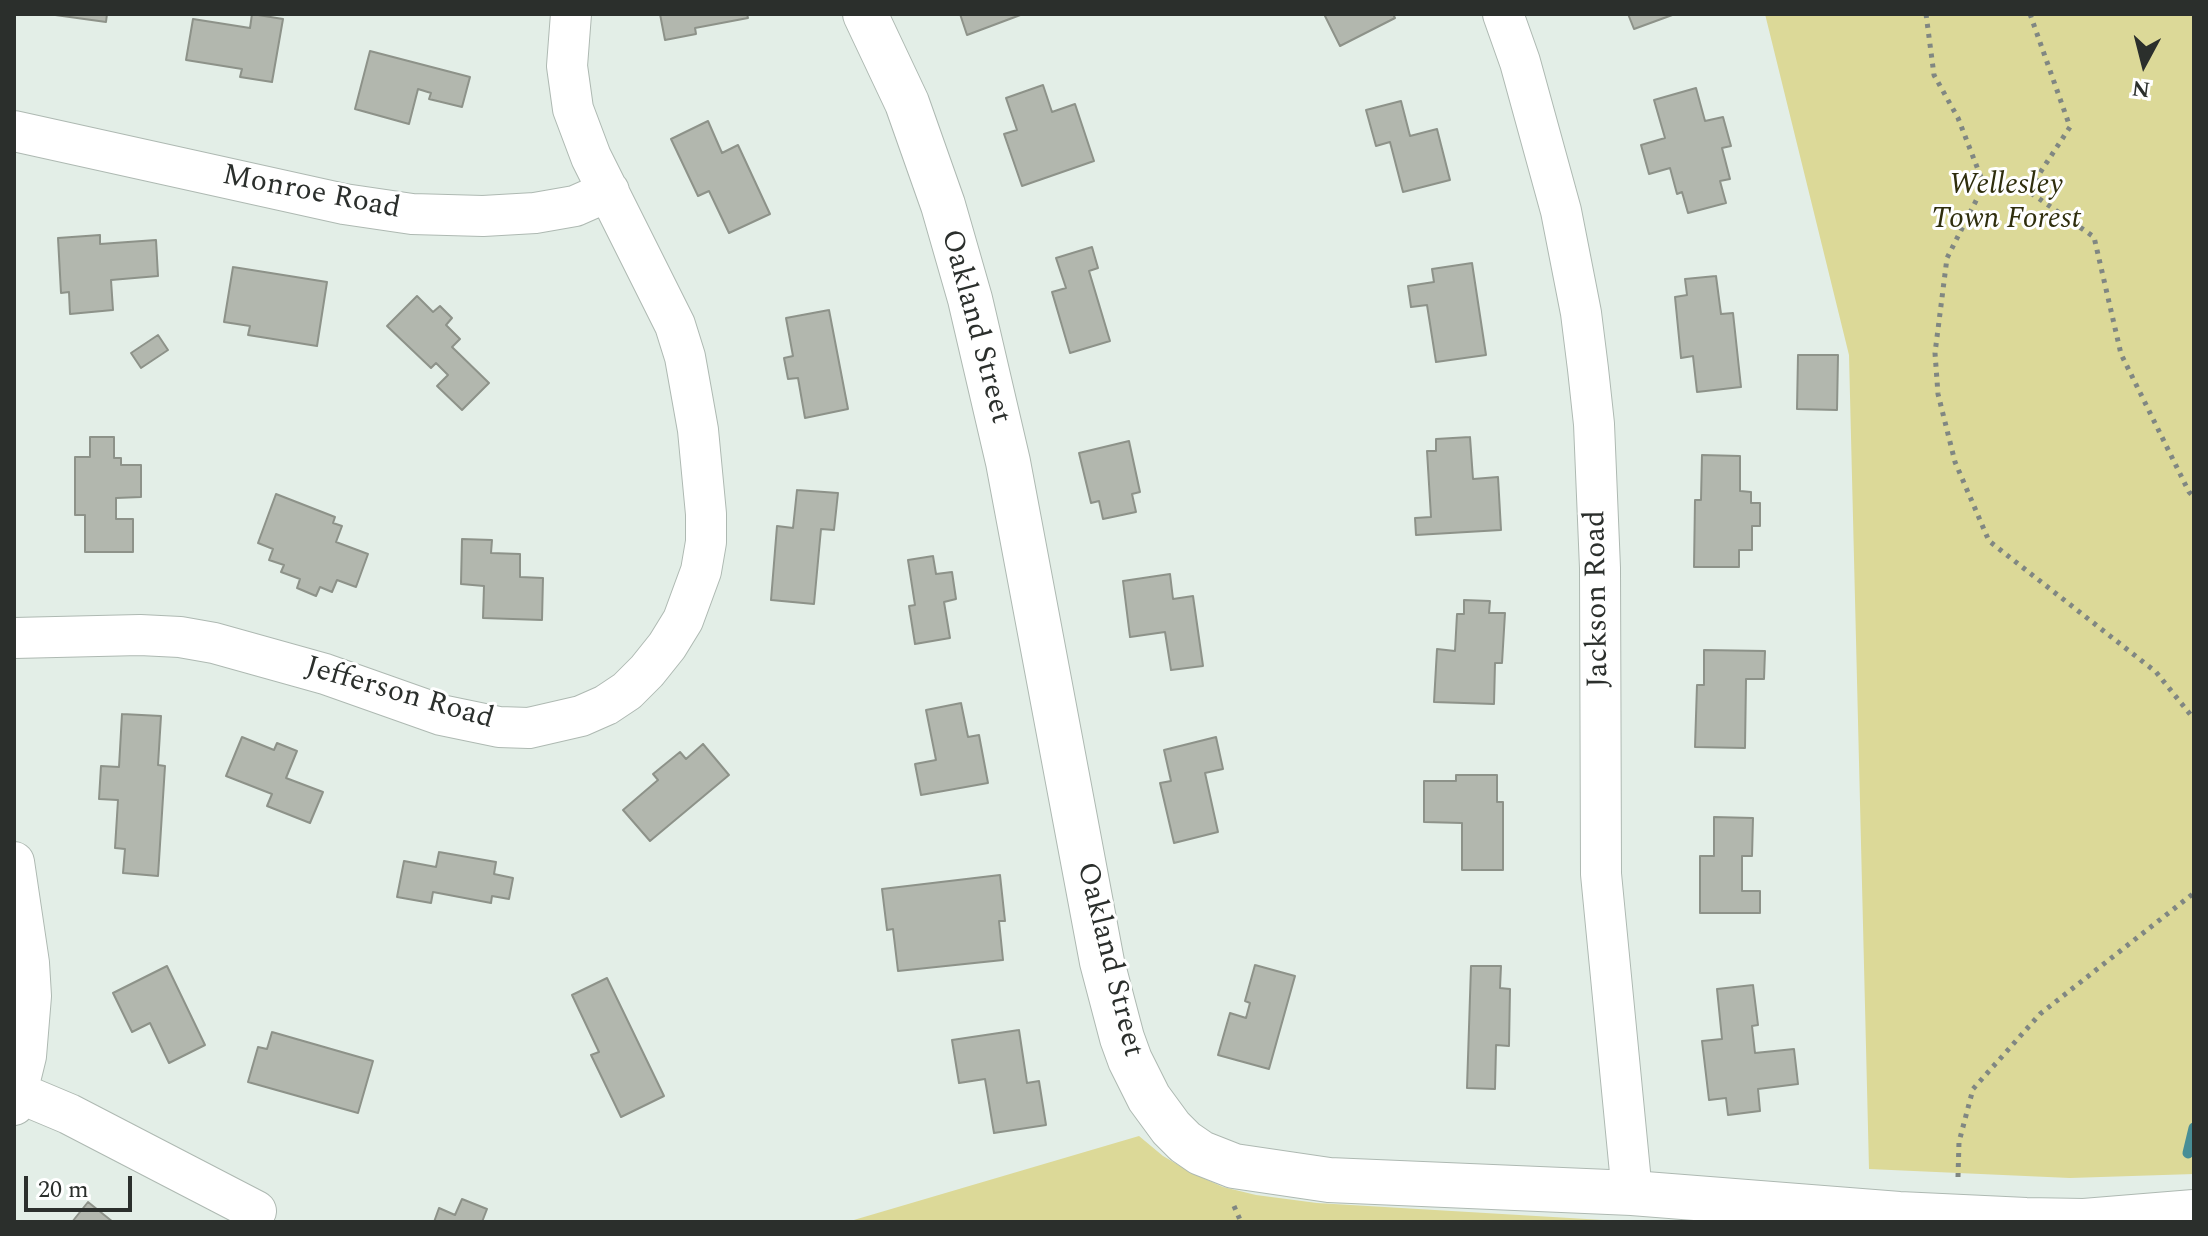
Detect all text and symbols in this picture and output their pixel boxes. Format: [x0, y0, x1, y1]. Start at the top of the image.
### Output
north arrow [2104, 24, 2184, 104]
text: N [2130, 71, 2152, 106]
street label: Monroe Road [219, 159, 403, 229]
park label: Wellesley Town Forest [1931, 169, 2081, 240]
street label: Oakland Street [931, 226, 1017, 428]
street label: Jackson Road [1579, 510, 1619, 688]
street label: Jefferson Road [301, 651, 497, 739]
street label: Oakland Street [1066, 859, 1150, 1061]
scale bar [28, 1160, 136, 1210]
text: 20 m [38, 1172, 89, 1208]

